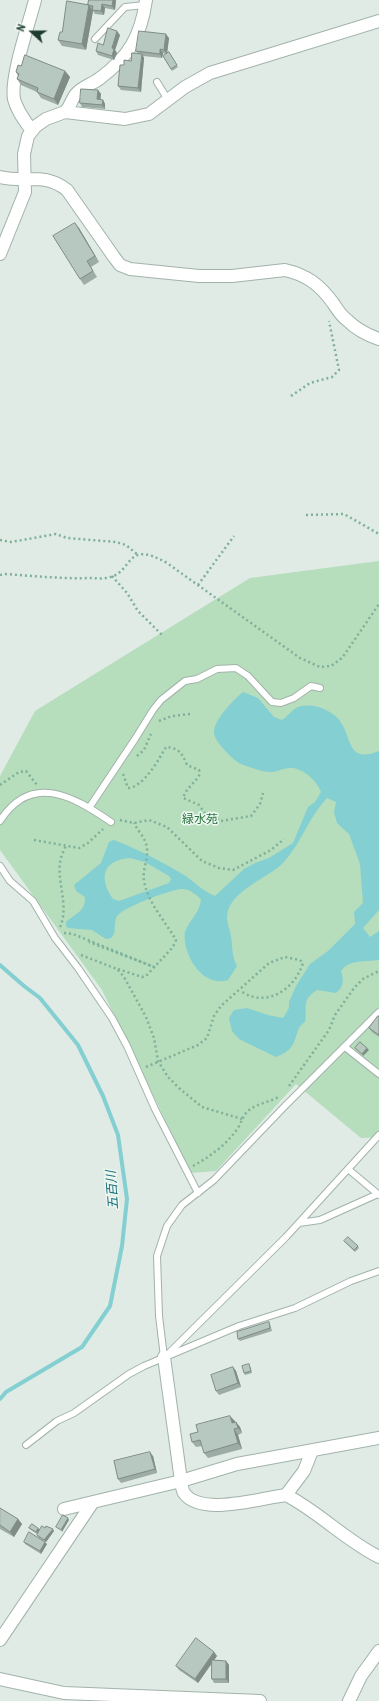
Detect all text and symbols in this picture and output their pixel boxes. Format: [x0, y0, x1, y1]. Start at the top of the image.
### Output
north arrow [12, 12, 52, 52]
text: N [13, 22, 28, 33]
park label: 緑水苑 [182, 813, 218, 827]
water label: 五百川 [104, 1170, 122, 1210]

